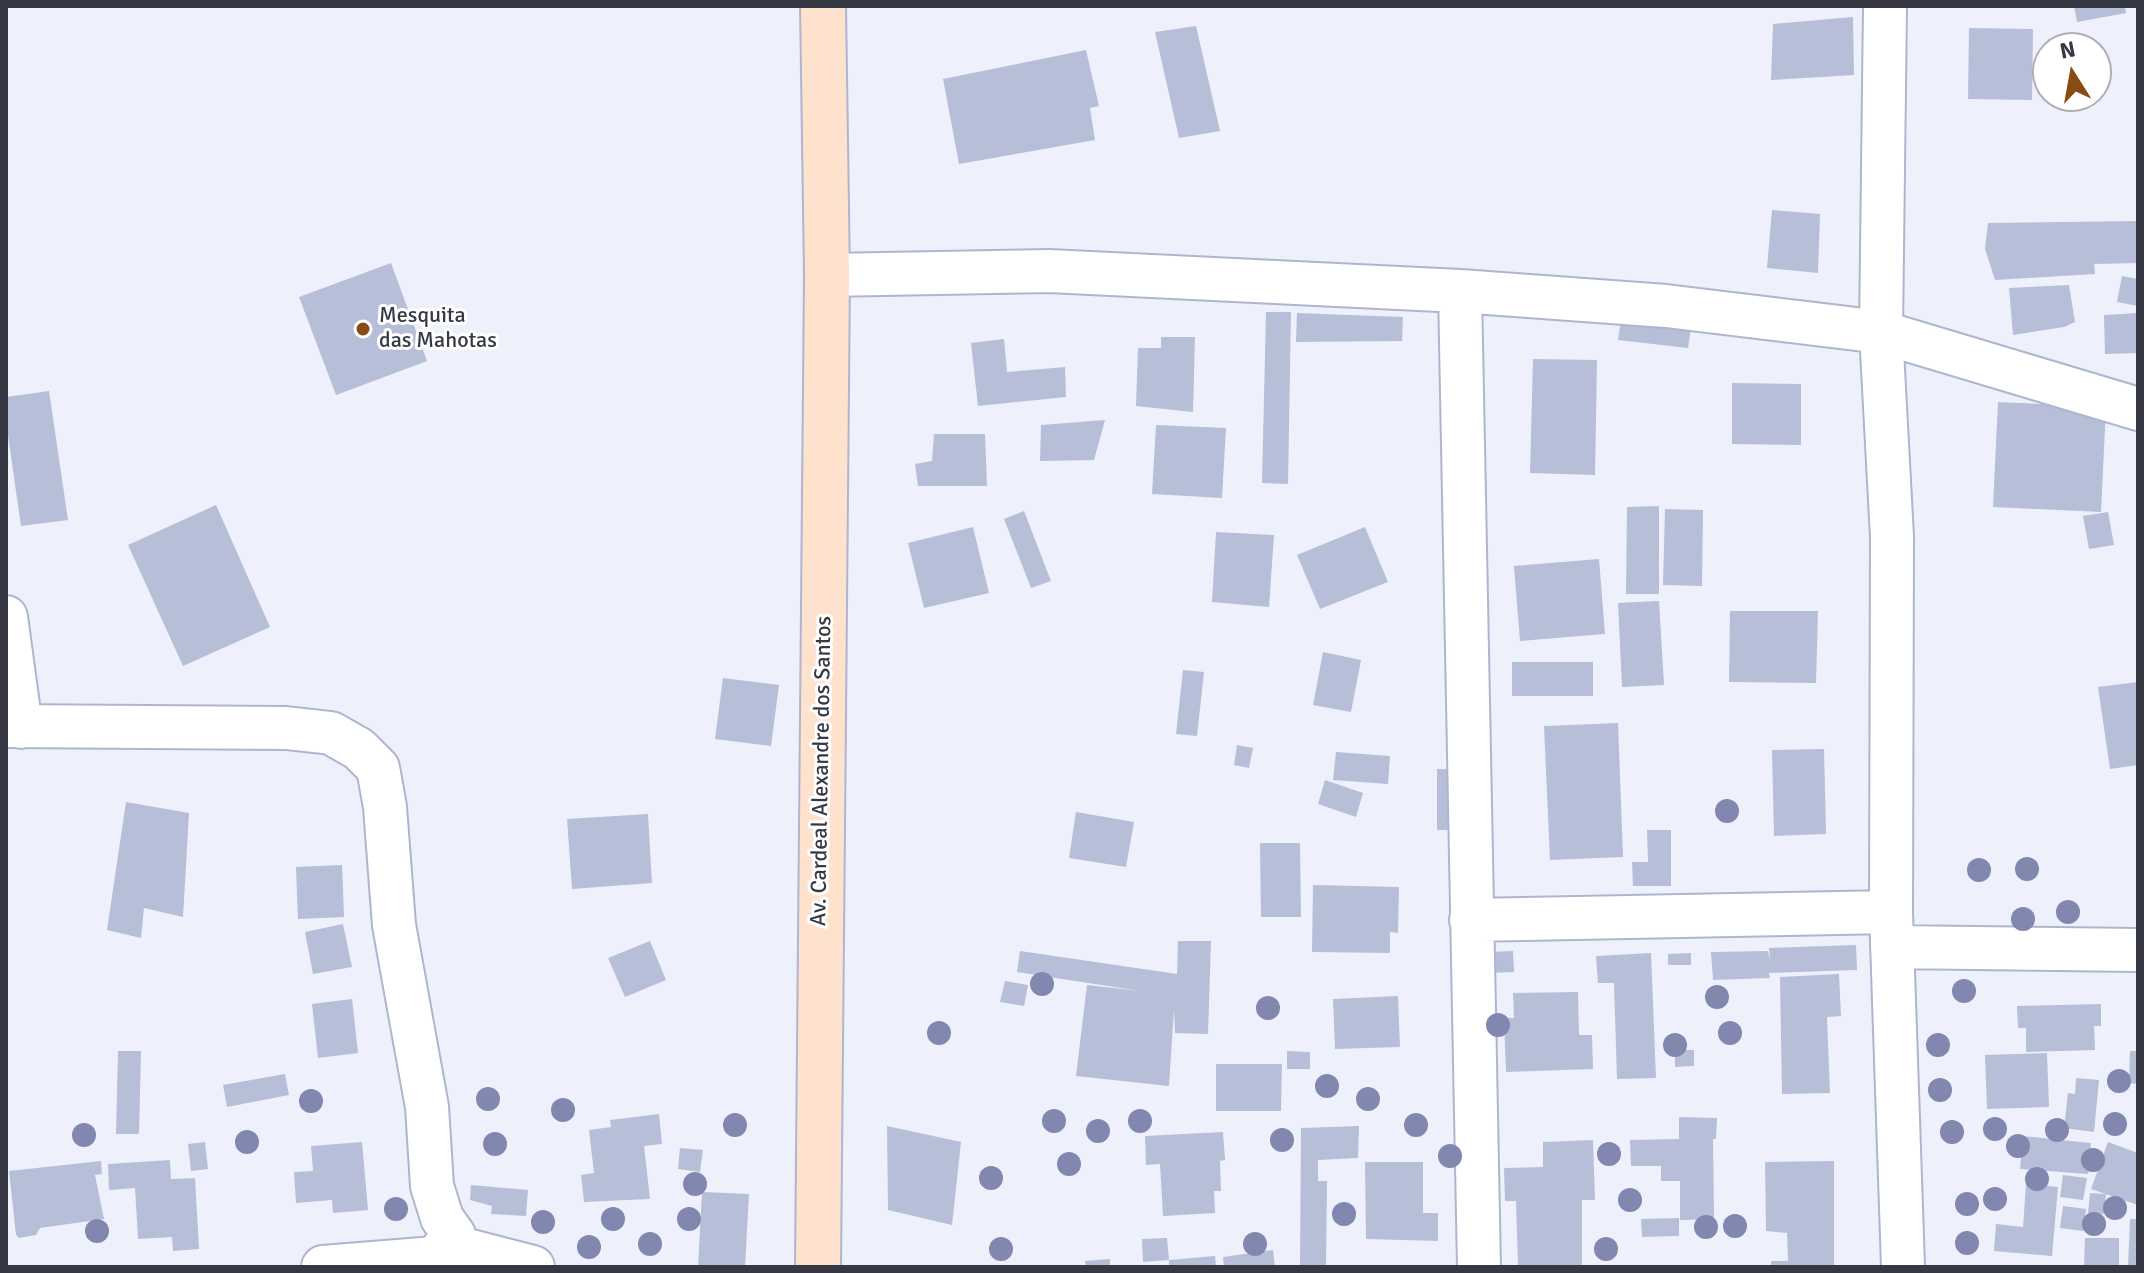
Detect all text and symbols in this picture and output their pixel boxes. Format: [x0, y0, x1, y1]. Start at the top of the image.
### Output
north arrow [2032, 32, 2112, 112]
text: N [2058, 35, 2078, 65]
place label: Mesquita das Mahotas [379, 303, 497, 354]
marker: Mesquita das Mahotas [354, 320, 372, 338]
street label: Av. Cardeal Alexandre dos Santos [806, 616, 838, 926]

